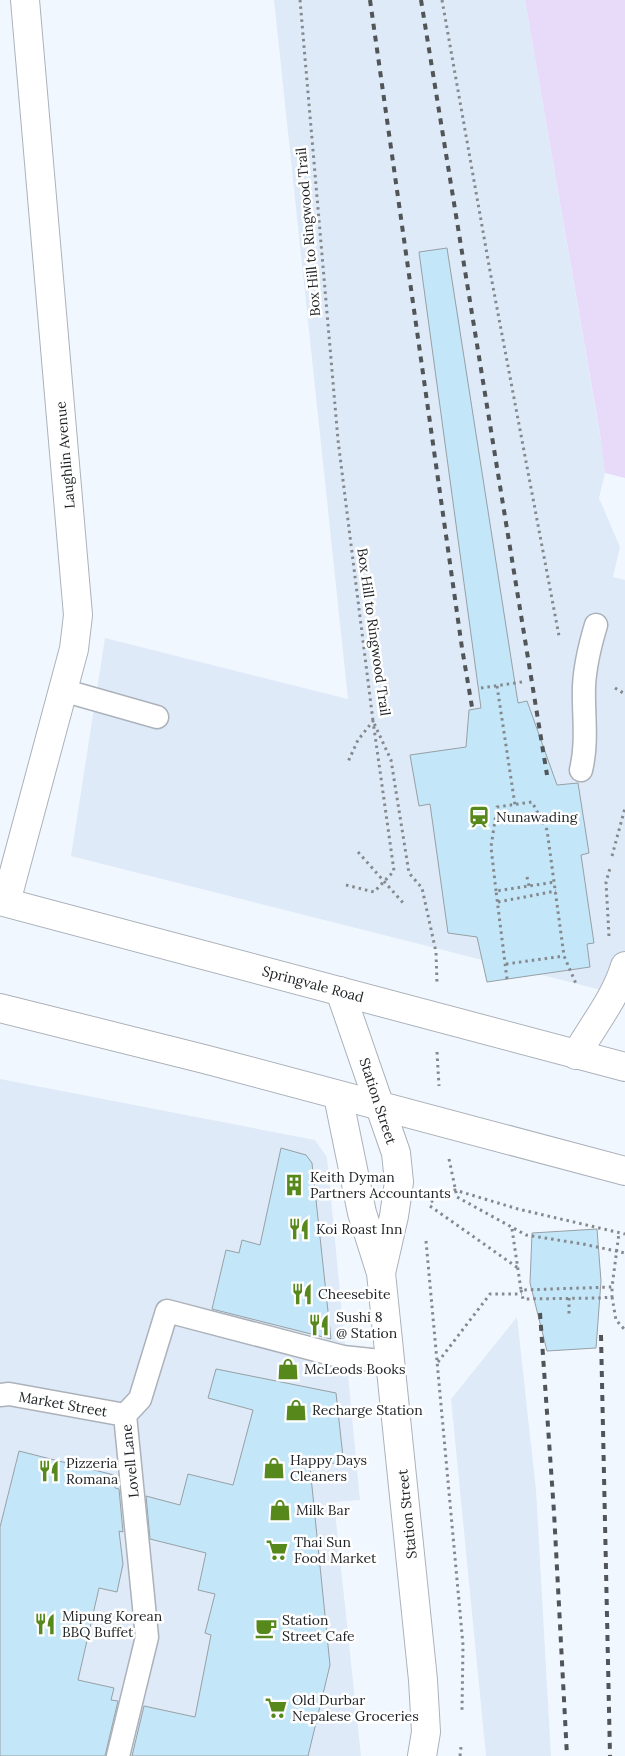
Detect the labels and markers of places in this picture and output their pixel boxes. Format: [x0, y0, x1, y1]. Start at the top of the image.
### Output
station icon: Nunawading [466, 804, 492, 830]
place label: Nunawading [496, 808, 578, 826]
place label: Keith Dyman Partners Accountants [310, 1168, 451, 1202]
building icon: Keith Dyman Partners Accountants [281, 1172, 307, 1198]
restaurant icon: Koi Roast Inn [286, 1216, 312, 1242]
place label: Koi Roast Inn [316, 1220, 403, 1238]
restaurant icon: Cheesebite [289, 1281, 315, 1307]
place label: Cheesebite [318, 1285, 391, 1303]
place label: Sushi 8 @ Station [336, 1308, 398, 1342]
restaurant icon: Sushi 8 @ Station [306, 1312, 332, 1338]
shop icon: McLeods Books [275, 1356, 301, 1382]
place label: McLeods Books [304, 1360, 405, 1378]
shop icon: Recharge Station [283, 1397, 309, 1423]
place label: Recharge Station [312, 1401, 423, 1419]
place label: Happy Days Cleaners [290, 1451, 367, 1485]
place label: Pizzeria Romana [66, 1454, 118, 1488]
shop icon: Happy Days Cleaners [261, 1455, 287, 1481]
restaurant icon: Pizzeria Romana [36, 1458, 62, 1484]
shop icon: Milk Bar [267, 1497, 293, 1523]
place label: Milk Bar [296, 1501, 350, 1519]
place label: Thai Sun Food Market [294, 1533, 377, 1567]
supermarket icon: Thai Sun Food Market [264, 1537, 290, 1563]
place label: Mipung Korean BBQ Buffet [62, 1607, 163, 1641]
restaurant icon: Mipung Korean BBQ Buffet [32, 1611, 58, 1637]
place label: Station Street Cafe [282, 1611, 355, 1645]
cafe icon: Station Street Cafe [253, 1615, 279, 1641]
place label: Old Durbar Nepalese Groceries [292, 1691, 419, 1725]
supermarket icon: Old Durbar Nepalese Groceries [263, 1695, 289, 1721]

